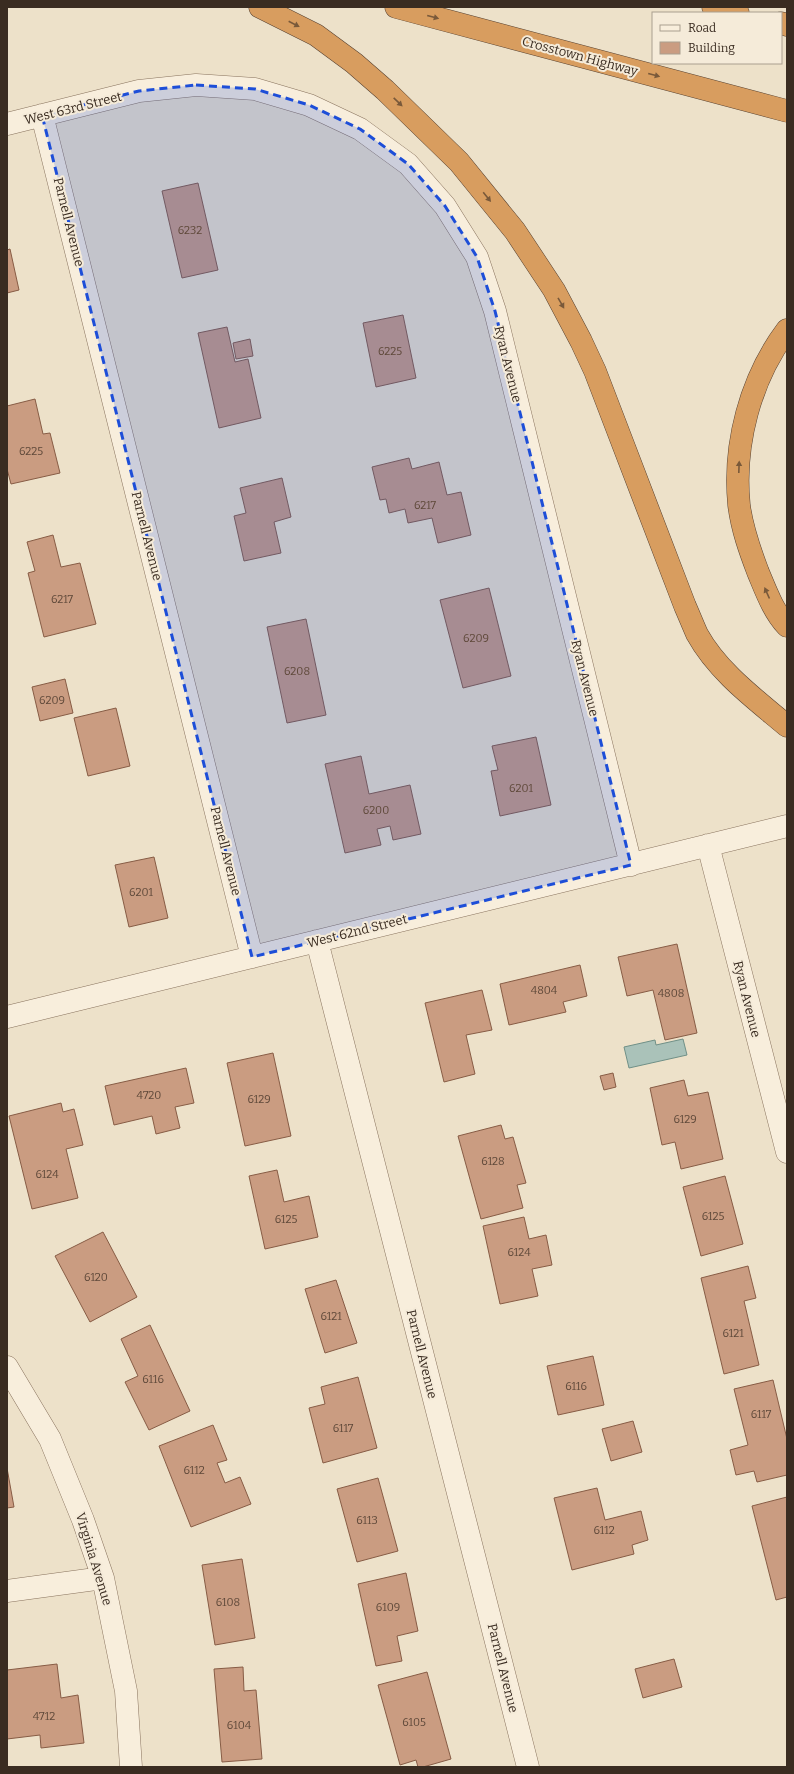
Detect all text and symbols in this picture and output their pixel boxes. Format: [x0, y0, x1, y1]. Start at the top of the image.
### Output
legend [652, 12, 782, 64]
one-way arrow [428, 14, 440, 20]
one-way arrow [289, 21, 300, 28]
text: Road [688, 21, 716, 35]
street label: Crosstown Highway [521, 33, 640, 79]
text: Building [688, 41, 735, 55]
one-way arrow [648, 73, 660, 79]
street label: West 63rd Street [23, 89, 124, 127]
one-way arrow [393, 97, 403, 107]
street label: Parnell Avenue [51, 176, 87, 268]
one-way arrow [482, 191, 491, 202]
house number: 6232 [178, 224, 202, 237]
one-way arrow [558, 297, 565, 309]
street label: Ryan Avenue [491, 324, 525, 404]
house number: 6225 [378, 345, 402, 358]
house number: 6225 [19, 445, 43, 458]
one-way arrow [736, 460, 742, 473]
street label: Parnell Avenue [129, 490, 165, 582]
house number: 6217 [414, 499, 437, 512]
one-way arrow [764, 587, 770, 598]
house number: 6217 [51, 593, 74, 606]
house number: 6209 [463, 632, 489, 645]
street label: Ryan Avenue [568, 638, 602, 718]
house number: 6208 [284, 665, 310, 678]
house number: 6209 [39, 694, 65, 707]
house number: 6201 [509, 782, 533, 795]
house number: 6200 [363, 804, 389, 817]
street label: Parnell Avenue [208, 805, 244, 897]
house number: 6201 [129, 886, 153, 899]
street label: West 62nd Street [305, 911, 409, 951]
street label: Ryan Avenue [730, 959, 764, 1039]
house number: 4804 [531, 984, 558, 997]
house number: 4808 [658, 987, 684, 1000]
house number: 4720 [137, 1089, 161, 1102]
house number: 6129 [247, 1093, 271, 1106]
house number: 6129 [673, 1113, 697, 1126]
house number: 6128 [481, 1155, 505, 1168]
house number: 6124 [35, 1168, 59, 1181]
house number: 6125 [702, 1210, 724, 1223]
house number: 6125 [275, 1213, 297, 1226]
house number: 6124 [507, 1246, 531, 1259]
house number: 6120 [84, 1271, 108, 1284]
street label: Parnell Avenue [404, 1308, 440, 1400]
house number: 6121 [320, 1310, 342, 1323]
house number: 6121 [722, 1327, 744, 1340]
house number: 6116 [142, 1373, 164, 1386]
house number: 6116 [565, 1380, 587, 1393]
house number: 6117 [751, 1408, 772, 1421]
house number: 6117 [333, 1422, 354, 1435]
house number: 6112 [183, 1464, 205, 1477]
street label: Virginia Avenue [73, 1511, 115, 1607]
house number: 6113 [356, 1514, 378, 1527]
house number: 6112 [593, 1524, 615, 1537]
house number: 6108 [216, 1596, 240, 1609]
house number: 6109 [376, 1601, 400, 1614]
street label: Parnell Avenue [485, 1622, 521, 1714]
house number: 4712 [33, 1710, 55, 1723]
house number: 6105 [402, 1716, 426, 1729]
house number: 6104 [227, 1719, 252, 1732]

